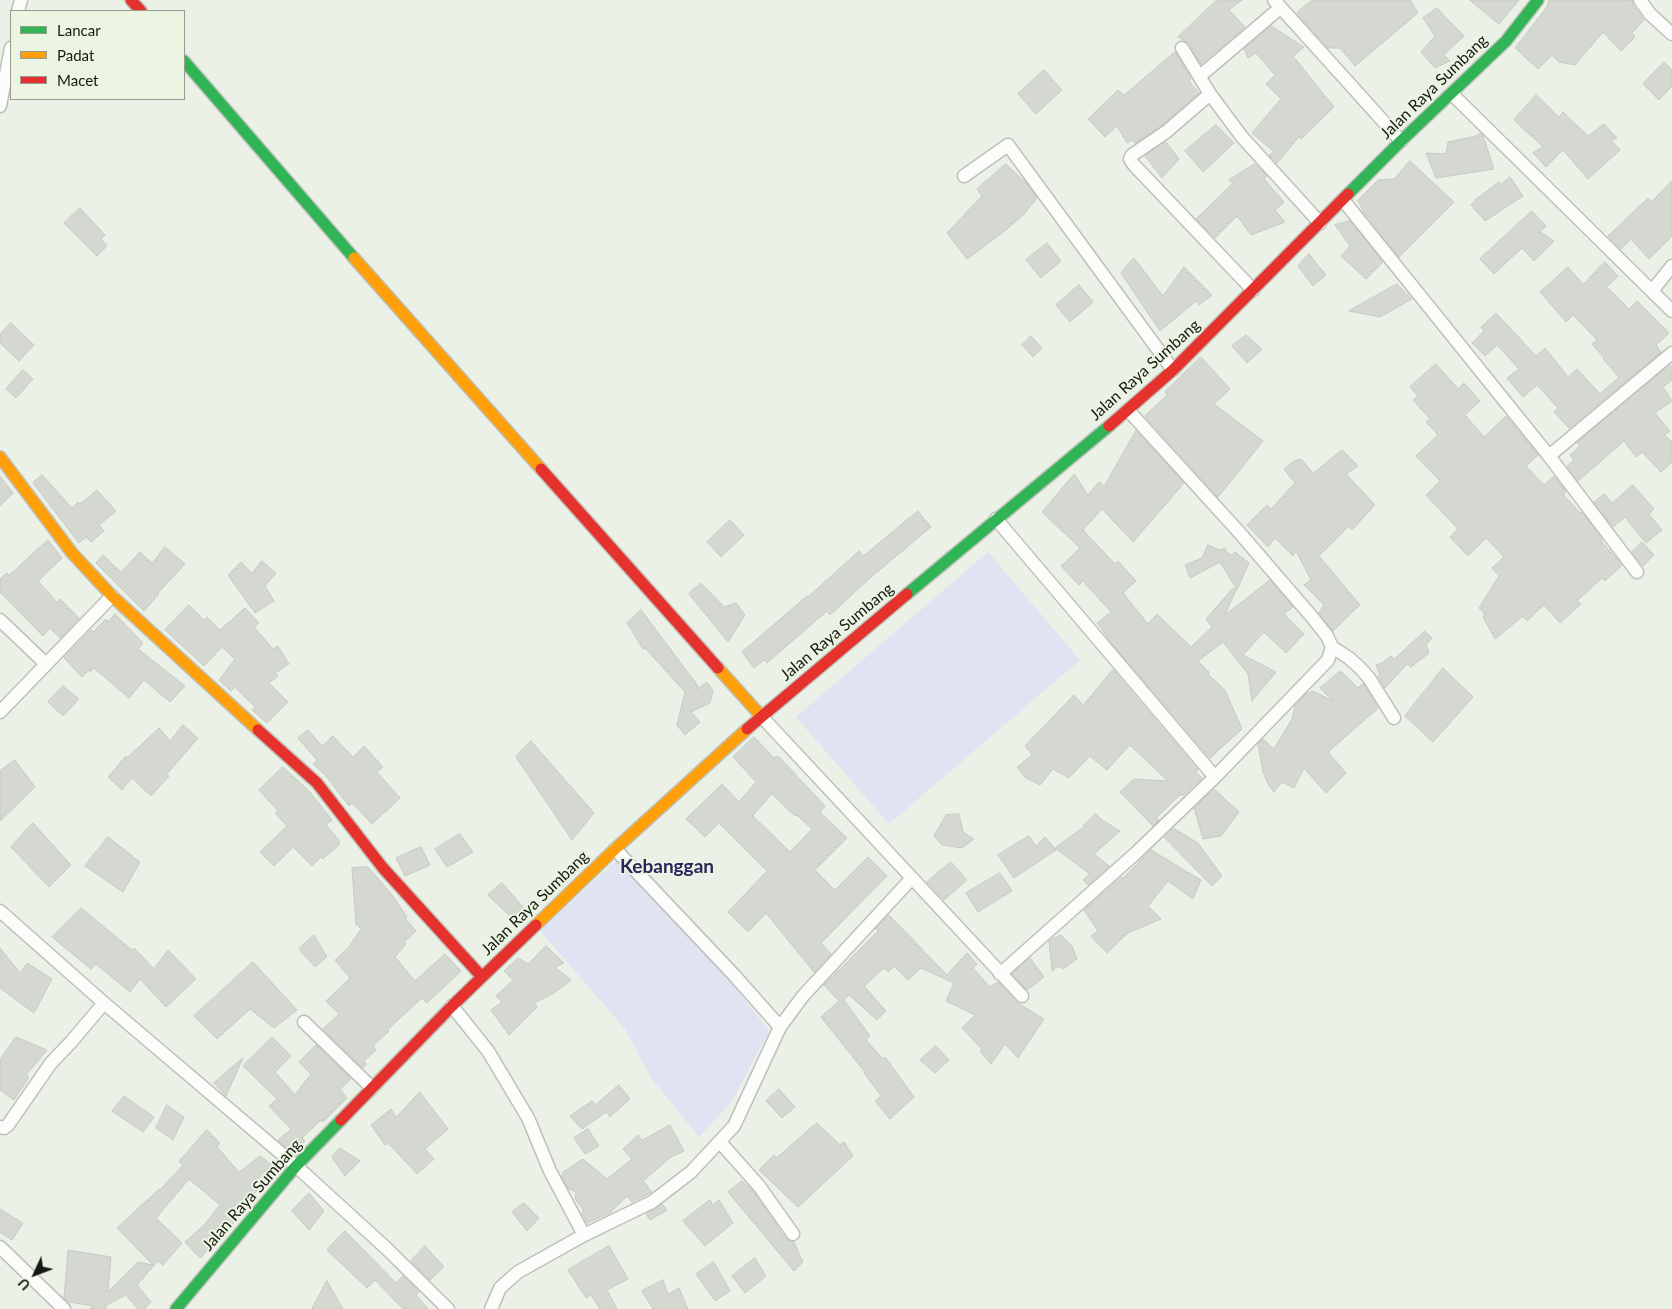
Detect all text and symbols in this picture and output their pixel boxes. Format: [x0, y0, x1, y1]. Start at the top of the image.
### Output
legend [10, 10, 185, 100]
text: Lancar [57, 21, 101, 39]
street label: Jalan Raya Sumbang [1376, 31, 1492, 143]
text: Padat [57, 46, 94, 64]
text: Macet [57, 71, 98, 89]
street label: Jalan Raya Sumbang [1086, 315, 1204, 425]
street label: Jalan Raya Sumbang [777, 579, 897, 685]
street label: Jalan Raya Sumbang [477, 847, 593, 959]
district label: Kebanggan [620, 856, 714, 878]
street label: Jalan Raya Sumbang [198, 1135, 306, 1255]
north arrow [10, 1249, 60, 1299]
text: U [14, 1275, 33, 1294]

